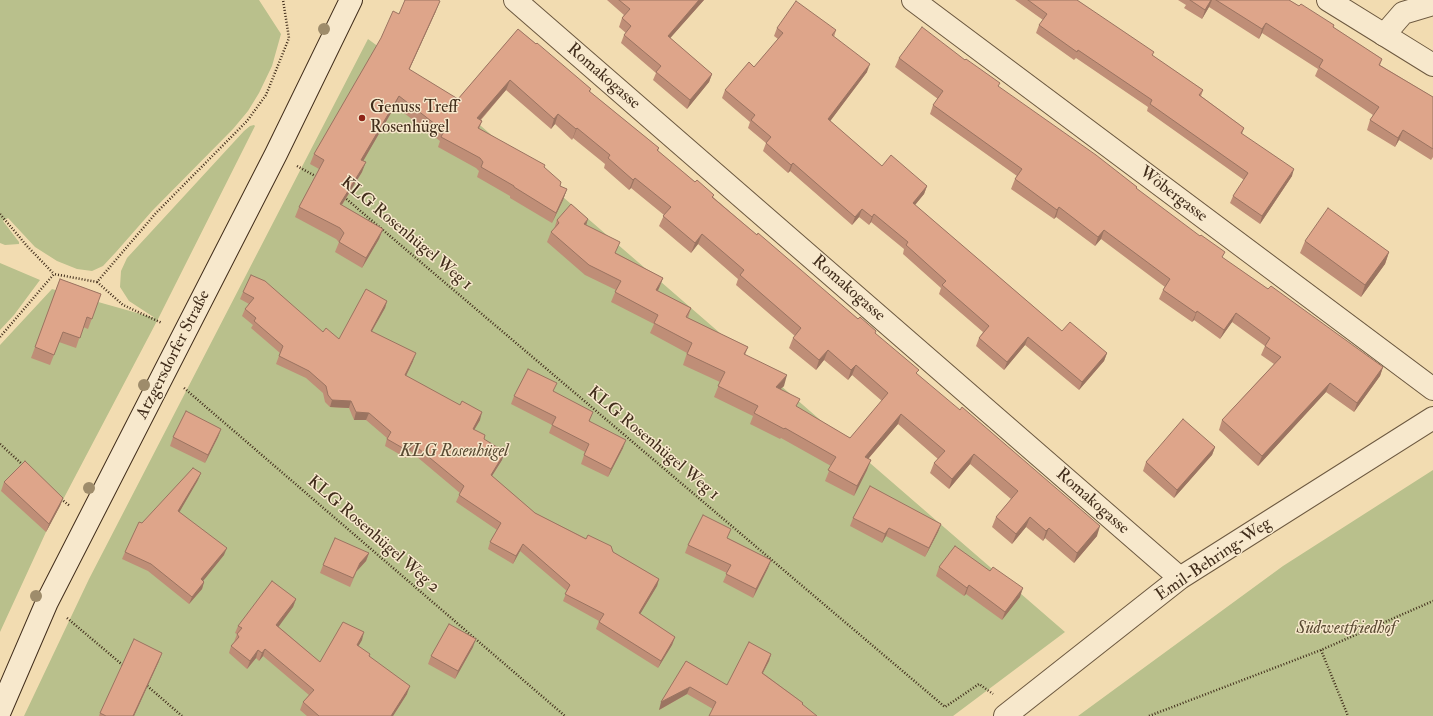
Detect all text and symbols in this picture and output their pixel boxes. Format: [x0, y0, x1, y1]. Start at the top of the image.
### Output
street label: Romakogasse [562, 40, 644, 114]
place label: Genuss Treff Rosenhügel [370, 98, 458, 138]
marker: Genuss Treff Rosenhügel [357, 113, 367, 123]
street label: Wöbergasse [1135, 163, 1211, 227]
street label: KLG Rosenhügel Weg 1 [336, 173, 476, 295]
street label: Romakogasse [807, 252, 889, 326]
street label: Atzgersdorfer Straße [133, 287, 215, 423]
street label: KLG Rosenhügel Weg 1 [583, 383, 723, 505]
park label: KLG Rosenhügel [400, 442, 508, 462]
street label: Romakogasse [1051, 465, 1133, 539]
street label: KLG Rosenhügel Weg 2 [303, 472, 443, 598]
street label: Emil-Behring-Weg [1152, 514, 1276, 606]
park label: Südwestfriedhof [1297, 619, 1395, 639]

